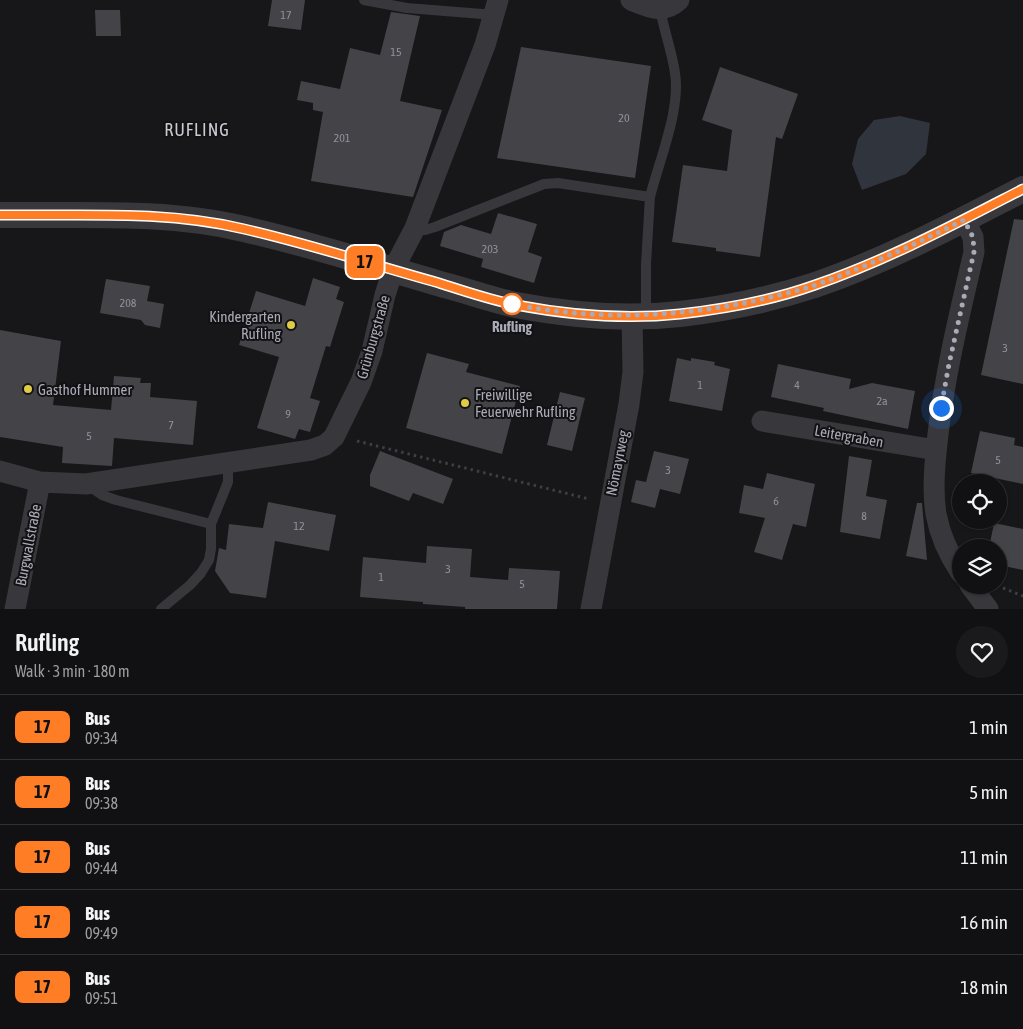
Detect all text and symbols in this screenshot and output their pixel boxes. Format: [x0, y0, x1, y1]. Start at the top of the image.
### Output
house number: 17 [280, 8, 292, 22]
house number: 15 [390, 45, 402, 59]
house number: 20 [618, 111, 630, 125]
district label: RUFLING [164, 119, 230, 140]
house number: 201 [334, 131, 351, 145]
house number: 203 [482, 242, 498, 256]
line badge: 17 [342, 246, 388, 278]
text: 17 [357, 251, 373, 272]
street label: Grünburgstraße [353, 293, 393, 381]
marker: Rufling [501, 293, 523, 315]
house number: 208 [120, 296, 137, 310]
place label: Kindergarten Rufling [209, 308, 282, 342]
place label: Rufling [492, 318, 533, 335]
marker: Kindergarten Rufling [285, 319, 297, 331]
house number: 3 [1002, 341, 1008, 355]
house number: 1 [697, 378, 703, 392]
house number: 4 [794, 378, 800, 392]
place label: Gasthof Hummer [38, 381, 132, 398]
marker: Gasthof Hummer [22, 383, 34, 395]
place label: Freiwillige Feuerwehr Rufling [475, 386, 576, 420]
house number: 2a [876, 394, 888, 408]
your location [929, 396, 954, 421]
marker: Freiwillige Feuerwehr Rufling [459, 397, 471, 409]
house number: 9 [285, 407, 291, 421]
house number: 7 [168, 418, 174, 432]
street label: Leitergraben [813, 422, 885, 450]
street label: Nömayrweg [602, 428, 632, 497]
house number: 5 [86, 429, 92, 443]
house number: 5 [995, 453, 1001, 467]
house number: 3 [665, 463, 671, 477]
map controls [952, 474, 1007, 594]
button: locate [952, 474, 1007, 529]
house number: 6 [773, 494, 779, 508]
street label: Burgwallstraße [12, 502, 44, 587]
house number: 8 [861, 509, 867, 523]
house number: 12 [293, 519, 305, 533]
button: layers [952, 539, 1007, 594]
house number: 3 [445, 562, 451, 576]
house number: 1 [378, 570, 384, 584]
house number: 5 [519, 577, 525, 591]
button: heart [956, 626, 1008, 678]
text: Rufling [15, 629, 79, 656]
text: Walk · 3 min · 180 m [15, 662, 129, 680]
text: Bus [85, 707, 110, 729]
text: 17 [34, 716, 51, 737]
text: 1 min [969, 716, 1008, 738]
text: 09:34 [85, 729, 118, 747]
text: Bus [85, 772, 110, 794]
text: 17 [34, 781, 51, 802]
text: 5 min [969, 781, 1008, 803]
text: 09:38 [85, 794, 118, 812]
text: Bus [85, 837, 110, 859]
text: 17 [34, 846, 51, 867]
text: 11 min [960, 846, 1008, 868]
text: 09:44 [85, 859, 118, 877]
text: Bus [85, 902, 110, 924]
text: 17 [34, 911, 51, 932]
text: 16 min [960, 911, 1008, 933]
text: 09:49 [85, 924, 118, 942]
text: Bus [85, 967, 110, 989]
text: 17 [34, 976, 51, 997]
text: 18 min [960, 976, 1008, 998]
text: 09:51 [85, 989, 118, 1007]

